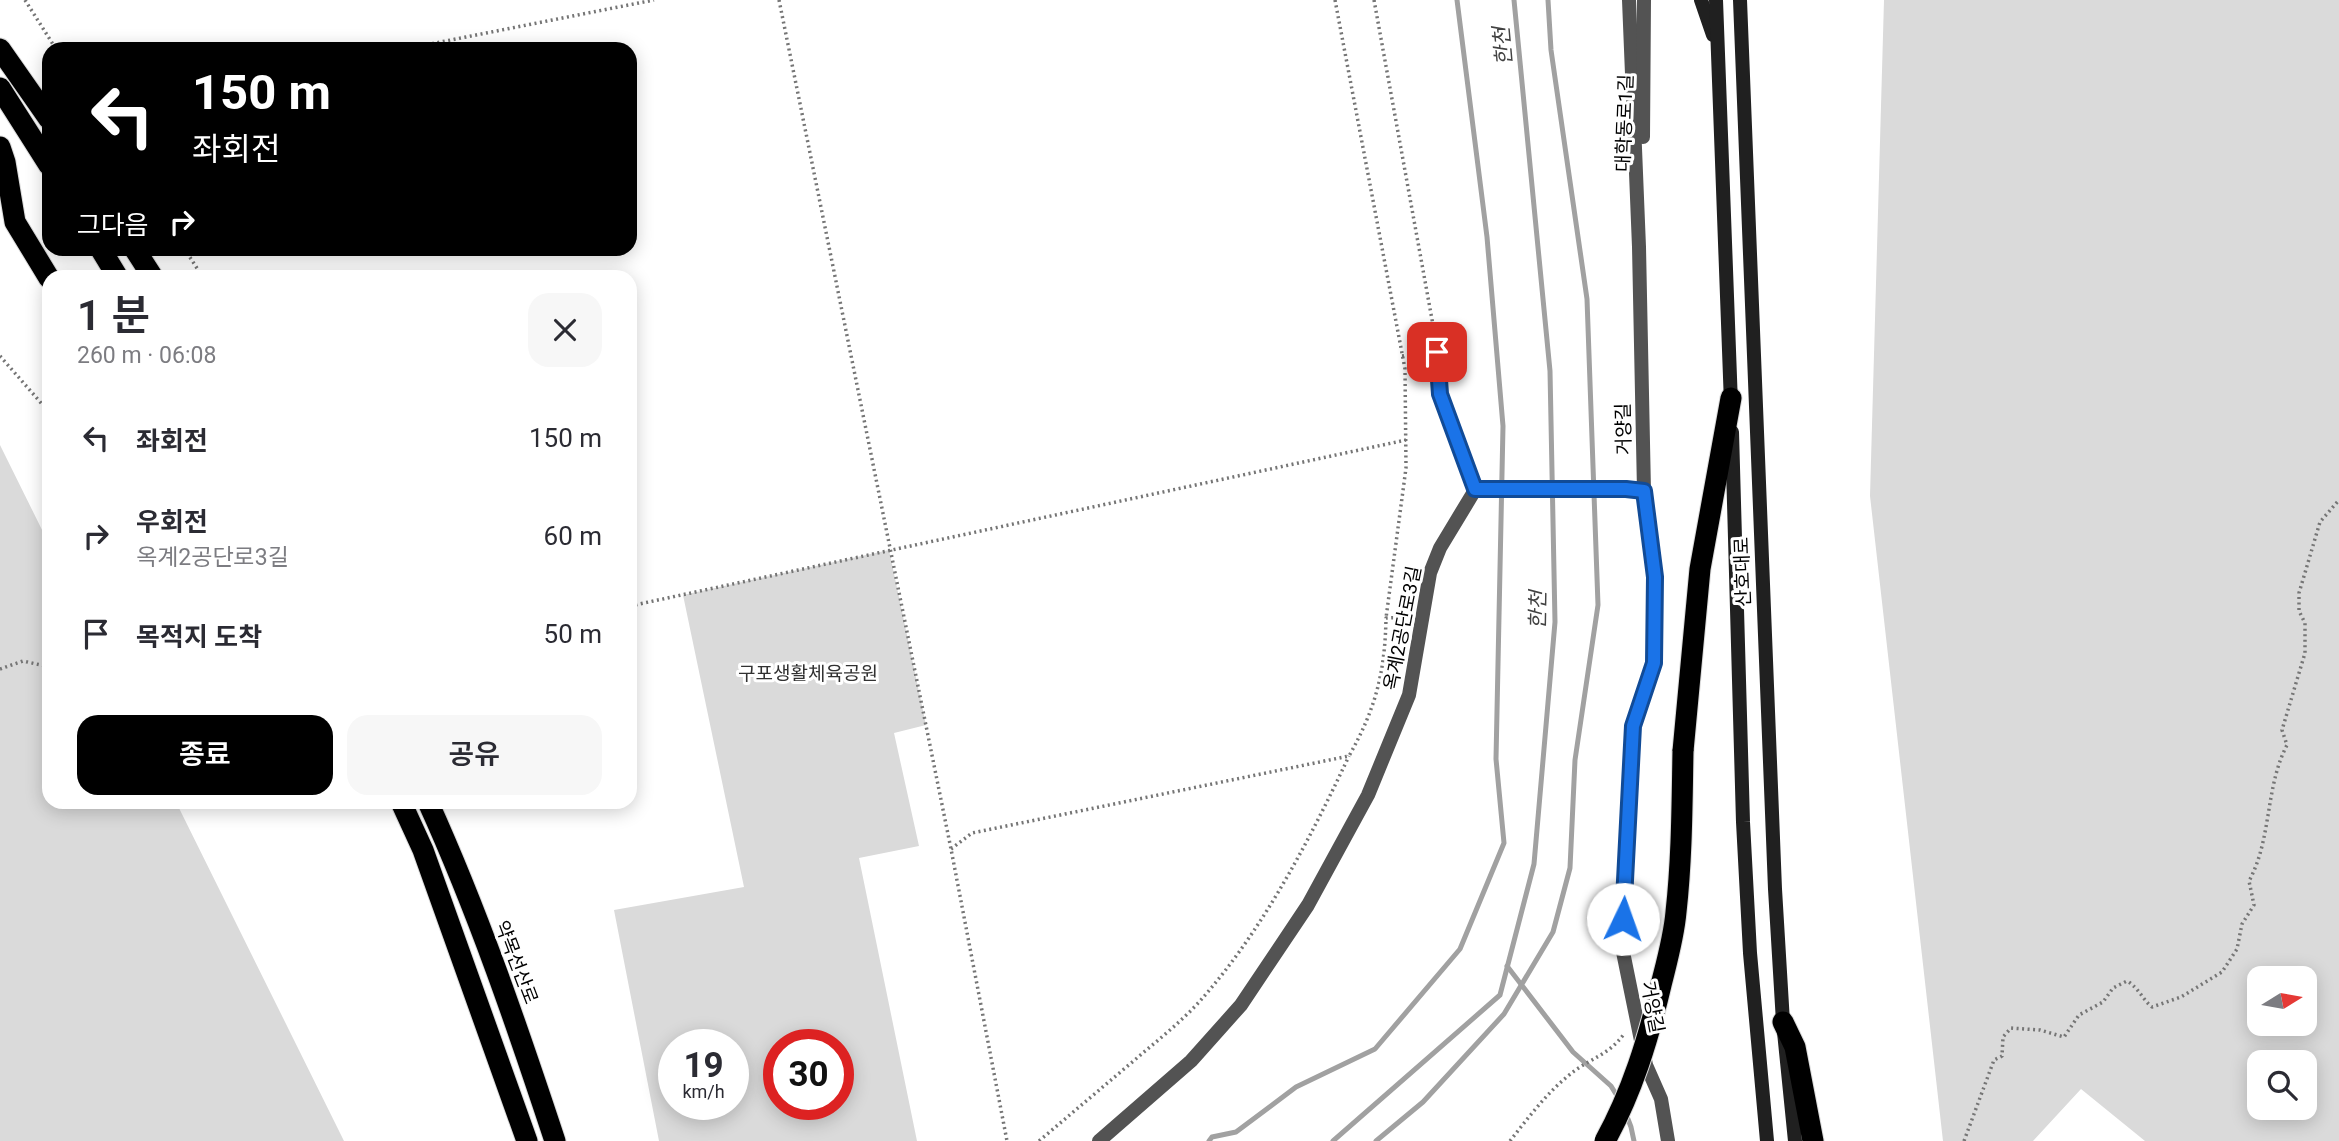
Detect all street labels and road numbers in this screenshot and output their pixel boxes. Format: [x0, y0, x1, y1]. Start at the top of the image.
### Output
street label: 대학동로1길 [1611, 74, 1638, 172]
street label: 거양길 [1612, 403, 1635, 455]
street label: 산호대로 [1730, 537, 1755, 607]
street label: 옥계2공단로3길 [1379, 564, 1426, 692]
street label: 약목선산로 [490, 917, 543, 1007]
street label: 거양길 [1636, 979, 1669, 1035]

